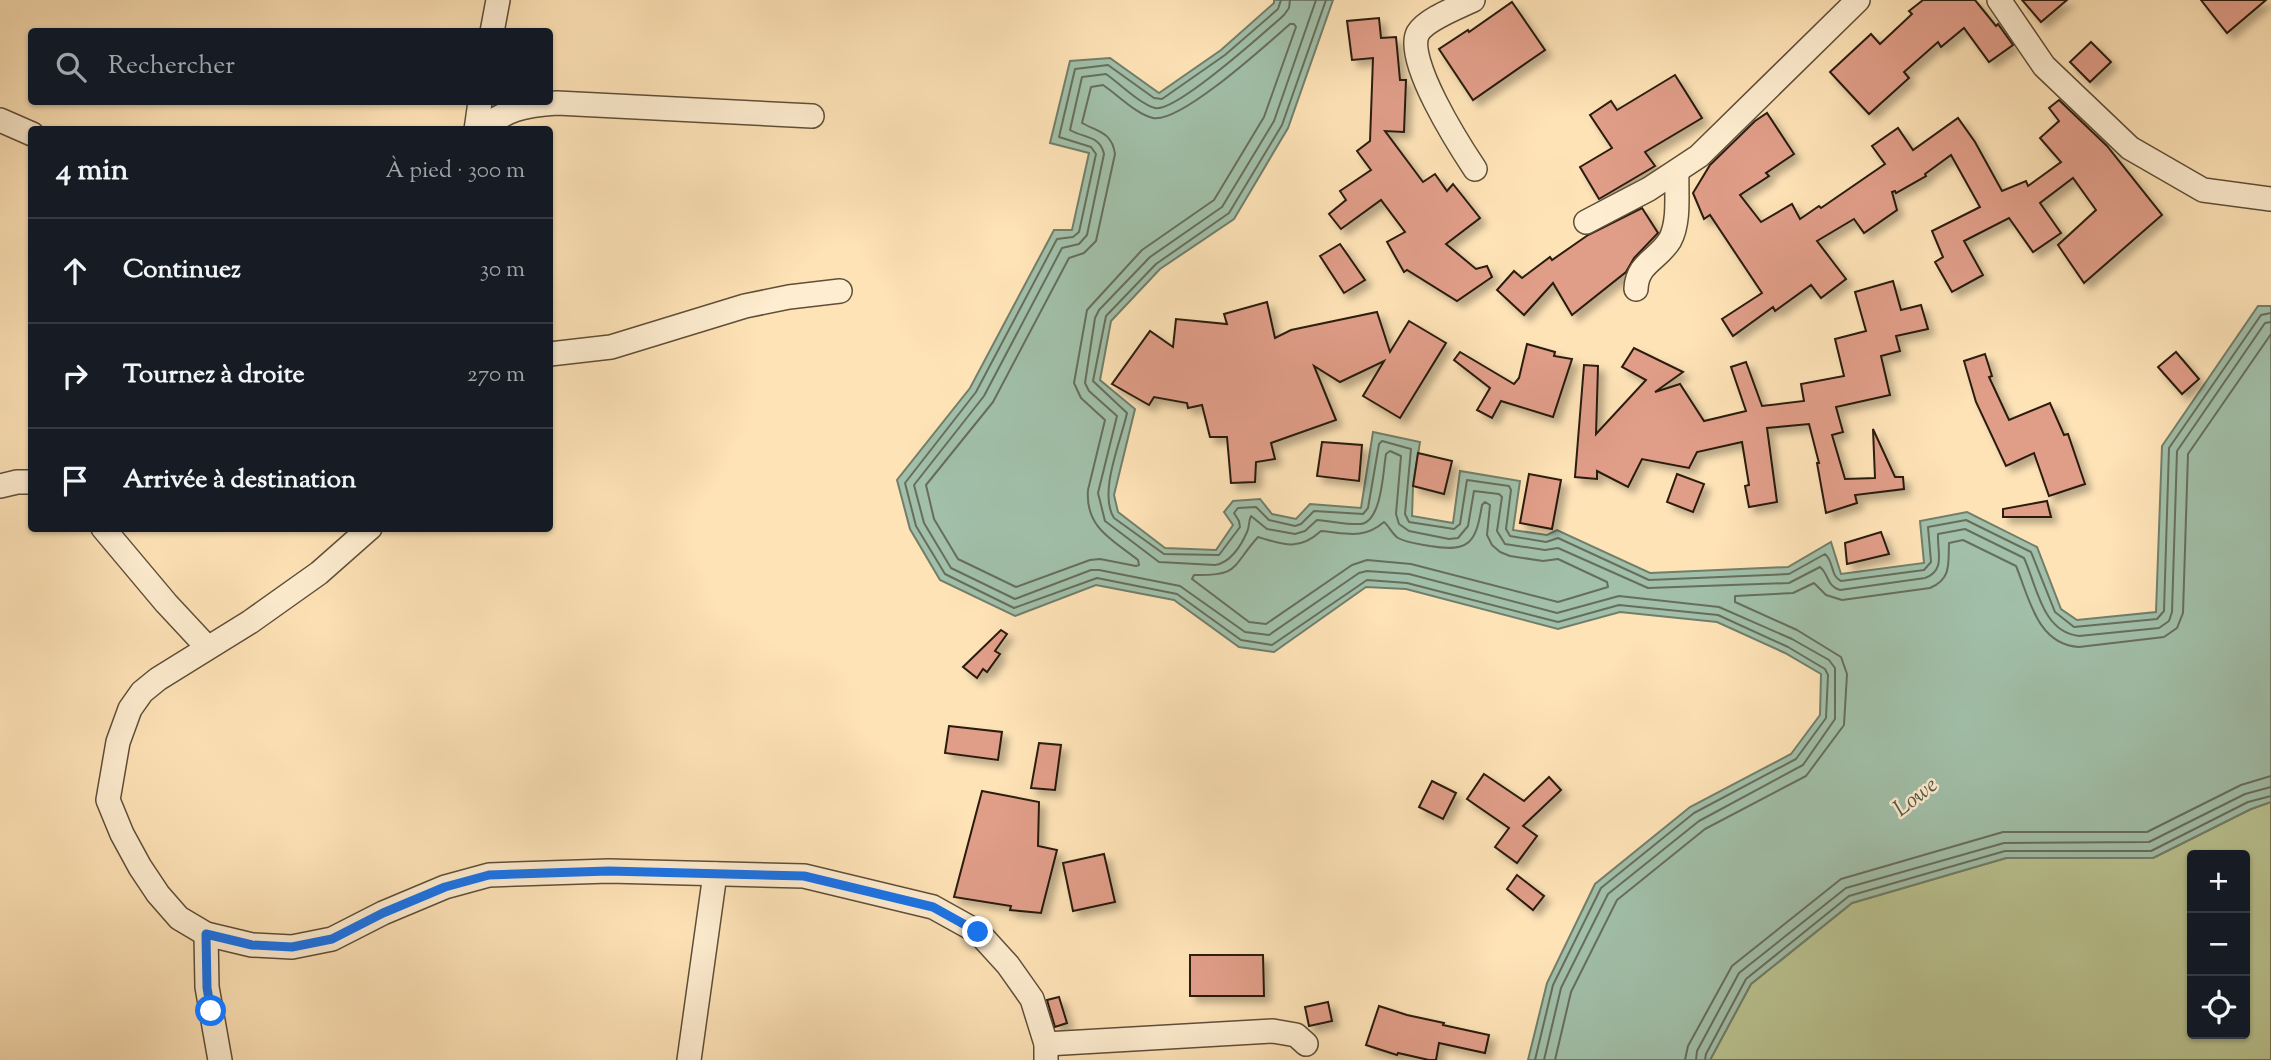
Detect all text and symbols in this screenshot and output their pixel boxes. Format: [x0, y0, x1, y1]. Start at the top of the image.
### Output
search box [28, 28, 553, 105]
icon: search [52, 48, 90, 86]
text: Rechercher [108, 48, 235, 85]
text: 4 min [56, 150, 129, 193]
text: À pied · 300 m [386, 155, 525, 188]
icon: ahead [56, 252, 94, 290]
text: Continuez [123, 252, 241, 289]
text: 30 m [480, 254, 525, 287]
icon: right [56, 357, 94, 395]
text: Tournez à droite [123, 357, 305, 394]
text: 270 m [467, 359, 525, 392]
icon: arrive [56, 462, 94, 500]
text: Arrivée à destination [123, 462, 356, 499]
water label: Lowe [1887, 770, 1945, 826]
map controls [2187, 850, 2250, 1039]
button: + [2187, 850, 2250, 913]
button: − [2187, 913, 2250, 976]
route end [962, 916, 993, 947]
button: locate [2187, 976, 2250, 1039]
route start [195, 995, 226, 1026]

